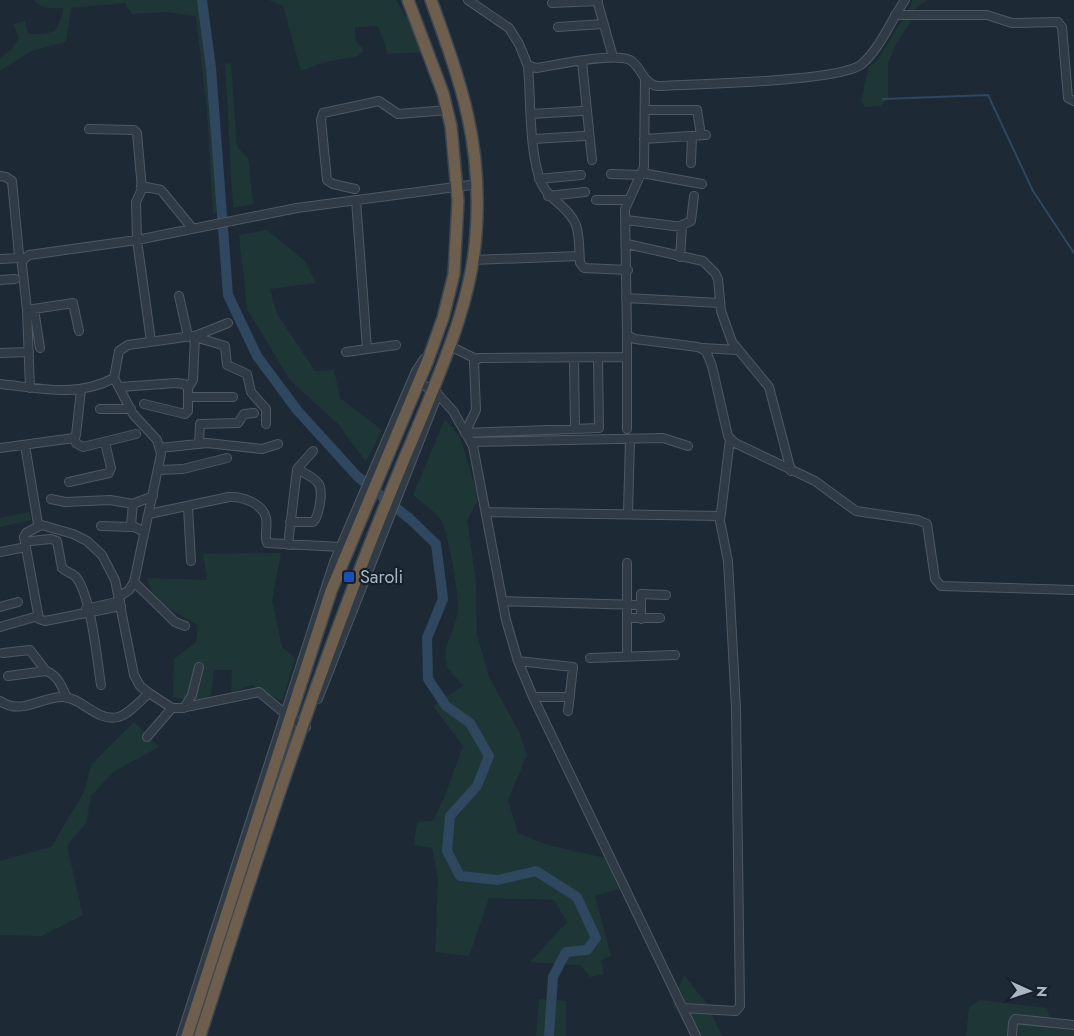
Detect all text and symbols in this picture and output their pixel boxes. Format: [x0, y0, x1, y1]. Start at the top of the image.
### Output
place label: Saroli [360, 564, 403, 590]
marker: Saroli [342, 570, 356, 584]
north arrow [1004, 966, 1054, 1016]
text: N [1032, 986, 1052, 998]

